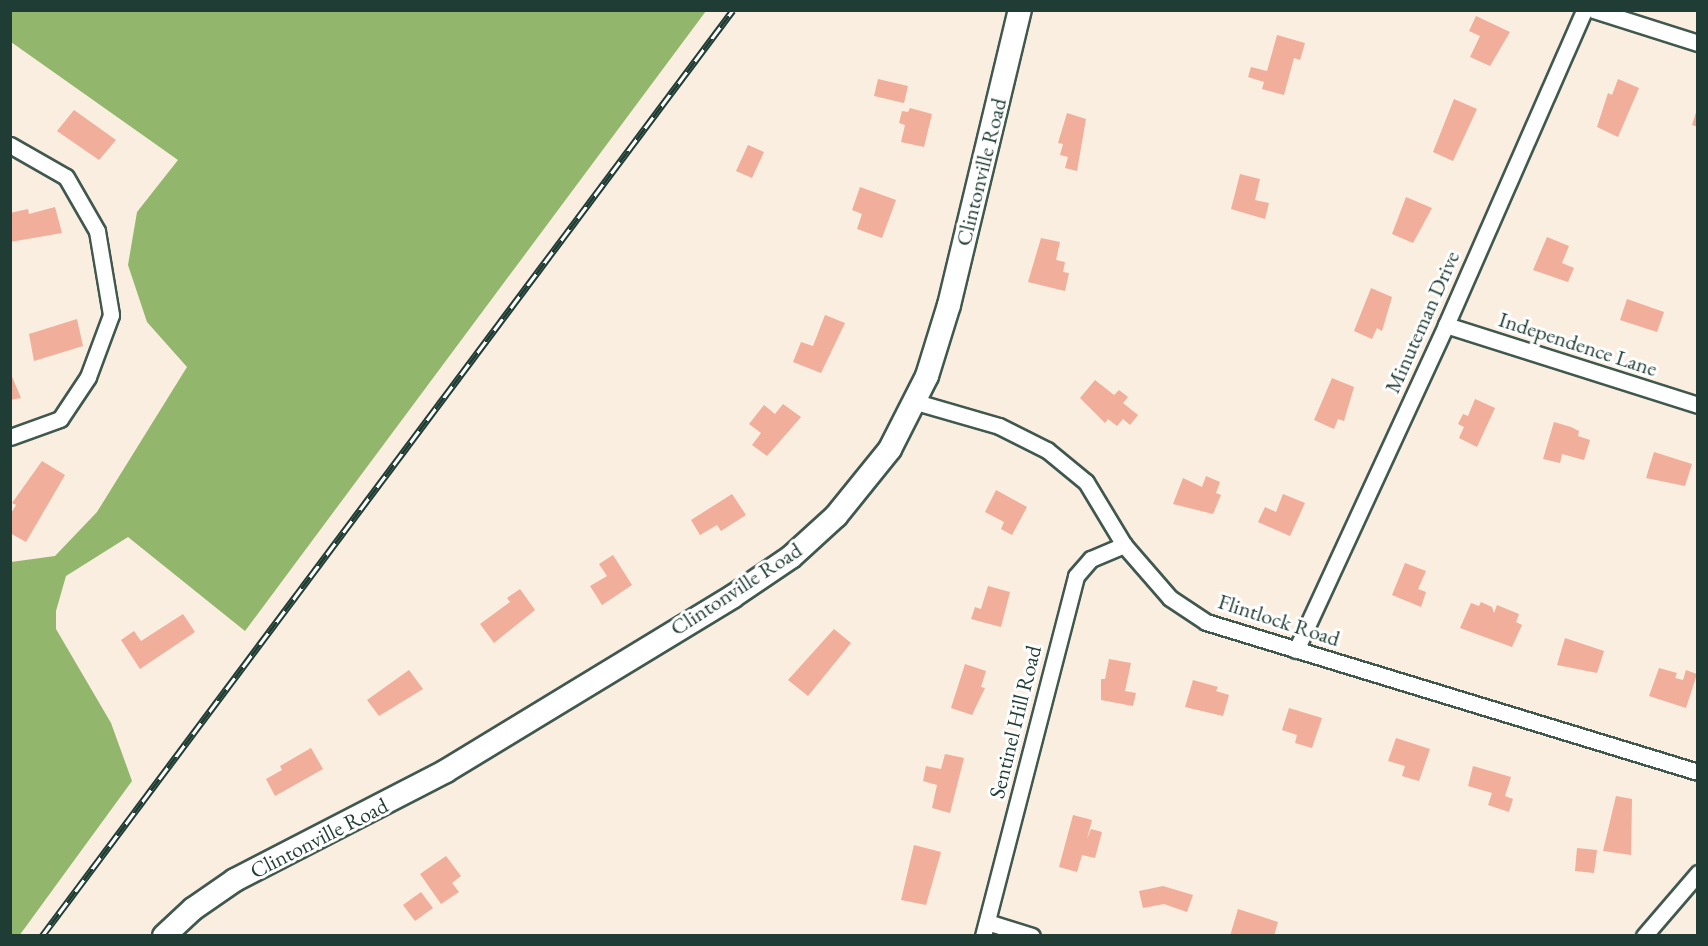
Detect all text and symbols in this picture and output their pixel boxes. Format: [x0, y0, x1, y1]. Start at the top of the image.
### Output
street label: Clintonville Road [950, 95, 1012, 249]
street label: Minuteman Drive [1379, 247, 1465, 397]
street label: Independence Lane [1495, 306, 1661, 382]
street label: Clintonville Road [665, 537, 807, 641]
street label: Flintlock Road [1215, 588, 1343, 652]
street label: Sentinel Hill Road [983, 643, 1047, 801]
street label: Clintonville Road [246, 792, 392, 884]

